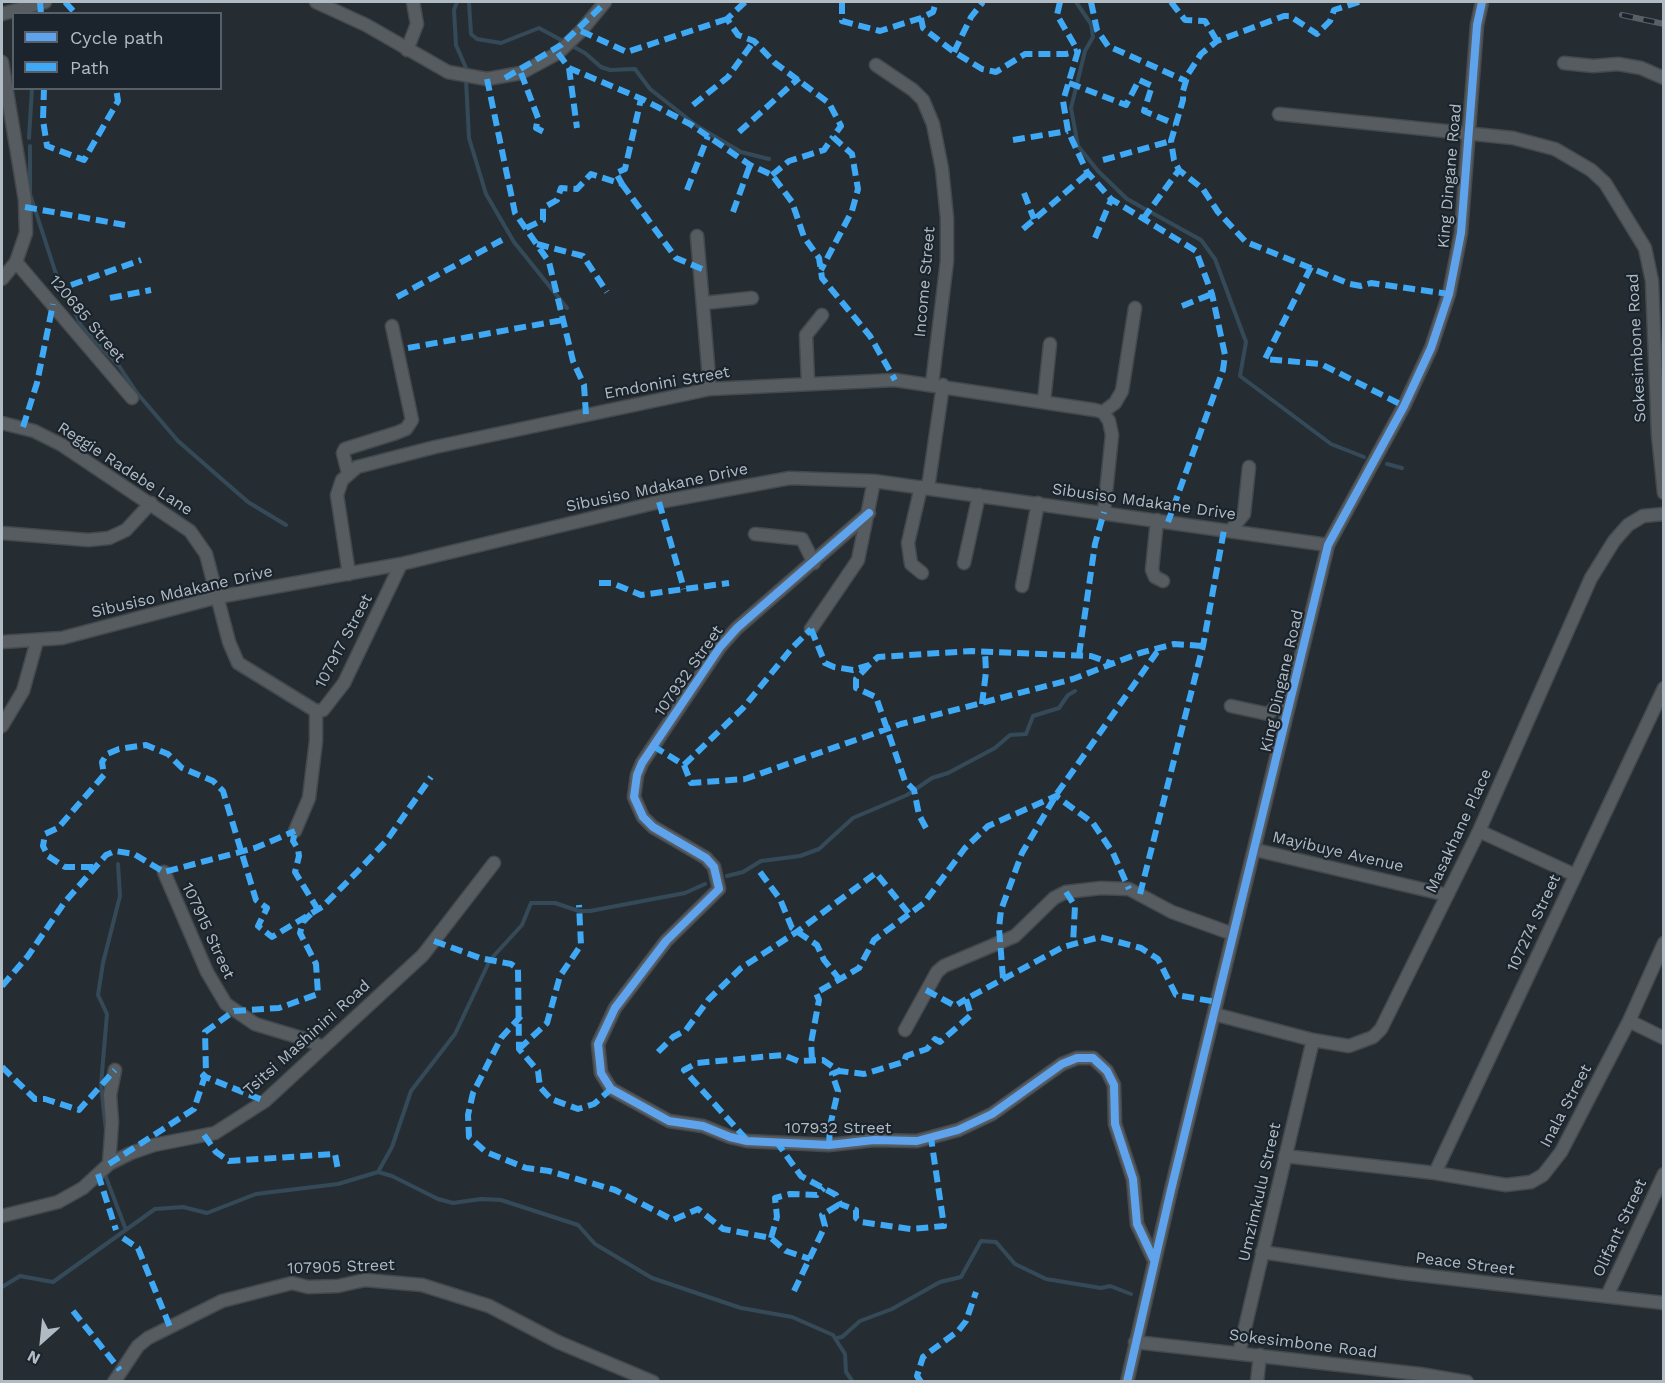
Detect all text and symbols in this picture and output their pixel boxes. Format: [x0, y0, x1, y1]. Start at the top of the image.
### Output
legend [12, 12, 222, 90]
text: Cycle path [70, 27, 164, 48]
text: Path [70, 57, 110, 78]
street label: King Dingane Road [1434, 103, 1466, 249]
street label: Income Street [911, 226, 939, 338]
street label: 120685 Street [45, 271, 129, 367]
street label: Sokesimbone Road [1624, 273, 1650, 423]
street label: Emdonini Street [603, 363, 731, 403]
street label: Reggie Radebe Lane [54, 418, 196, 520]
street label: Sibusiso Mdakane Drive [564, 459, 750, 517]
street label: Sibusiso Mdakane Drive [1051, 480, 1237, 524]
street label: Sibusiso Mdakane Drive [89, 562, 275, 622]
street label: 107917 Street [311, 591, 377, 691]
street label: King Dingane Road [1256, 608, 1308, 754]
street label: 107932 Street [651, 622, 727, 720]
street label: Masakhane Place [1422, 766, 1496, 896]
street label: Mayibuye Avenue [1271, 828, 1405, 876]
street label: 107274 Street [1503, 871, 1565, 975]
street label: 107915 Street [177, 880, 239, 982]
street label: Tsitsi Mashinini Road [240, 976, 374, 1100]
street label: Inala Street [1536, 1061, 1596, 1151]
street label: 107932 Street [785, 1118, 891, 1138]
street label: Umzimkulu Street [1235, 1121, 1285, 1263]
street label: Olifant Street [1589, 1176, 1651, 1280]
street label: Peace Street [1414, 1248, 1516, 1280]
street label: 107905 Street [287, 1256, 395, 1278]
north arrow [12, 1311, 72, 1371]
street label: Sokesimbone Road [1228, 1325, 1378, 1363]
text: N [24, 1346, 43, 1369]

